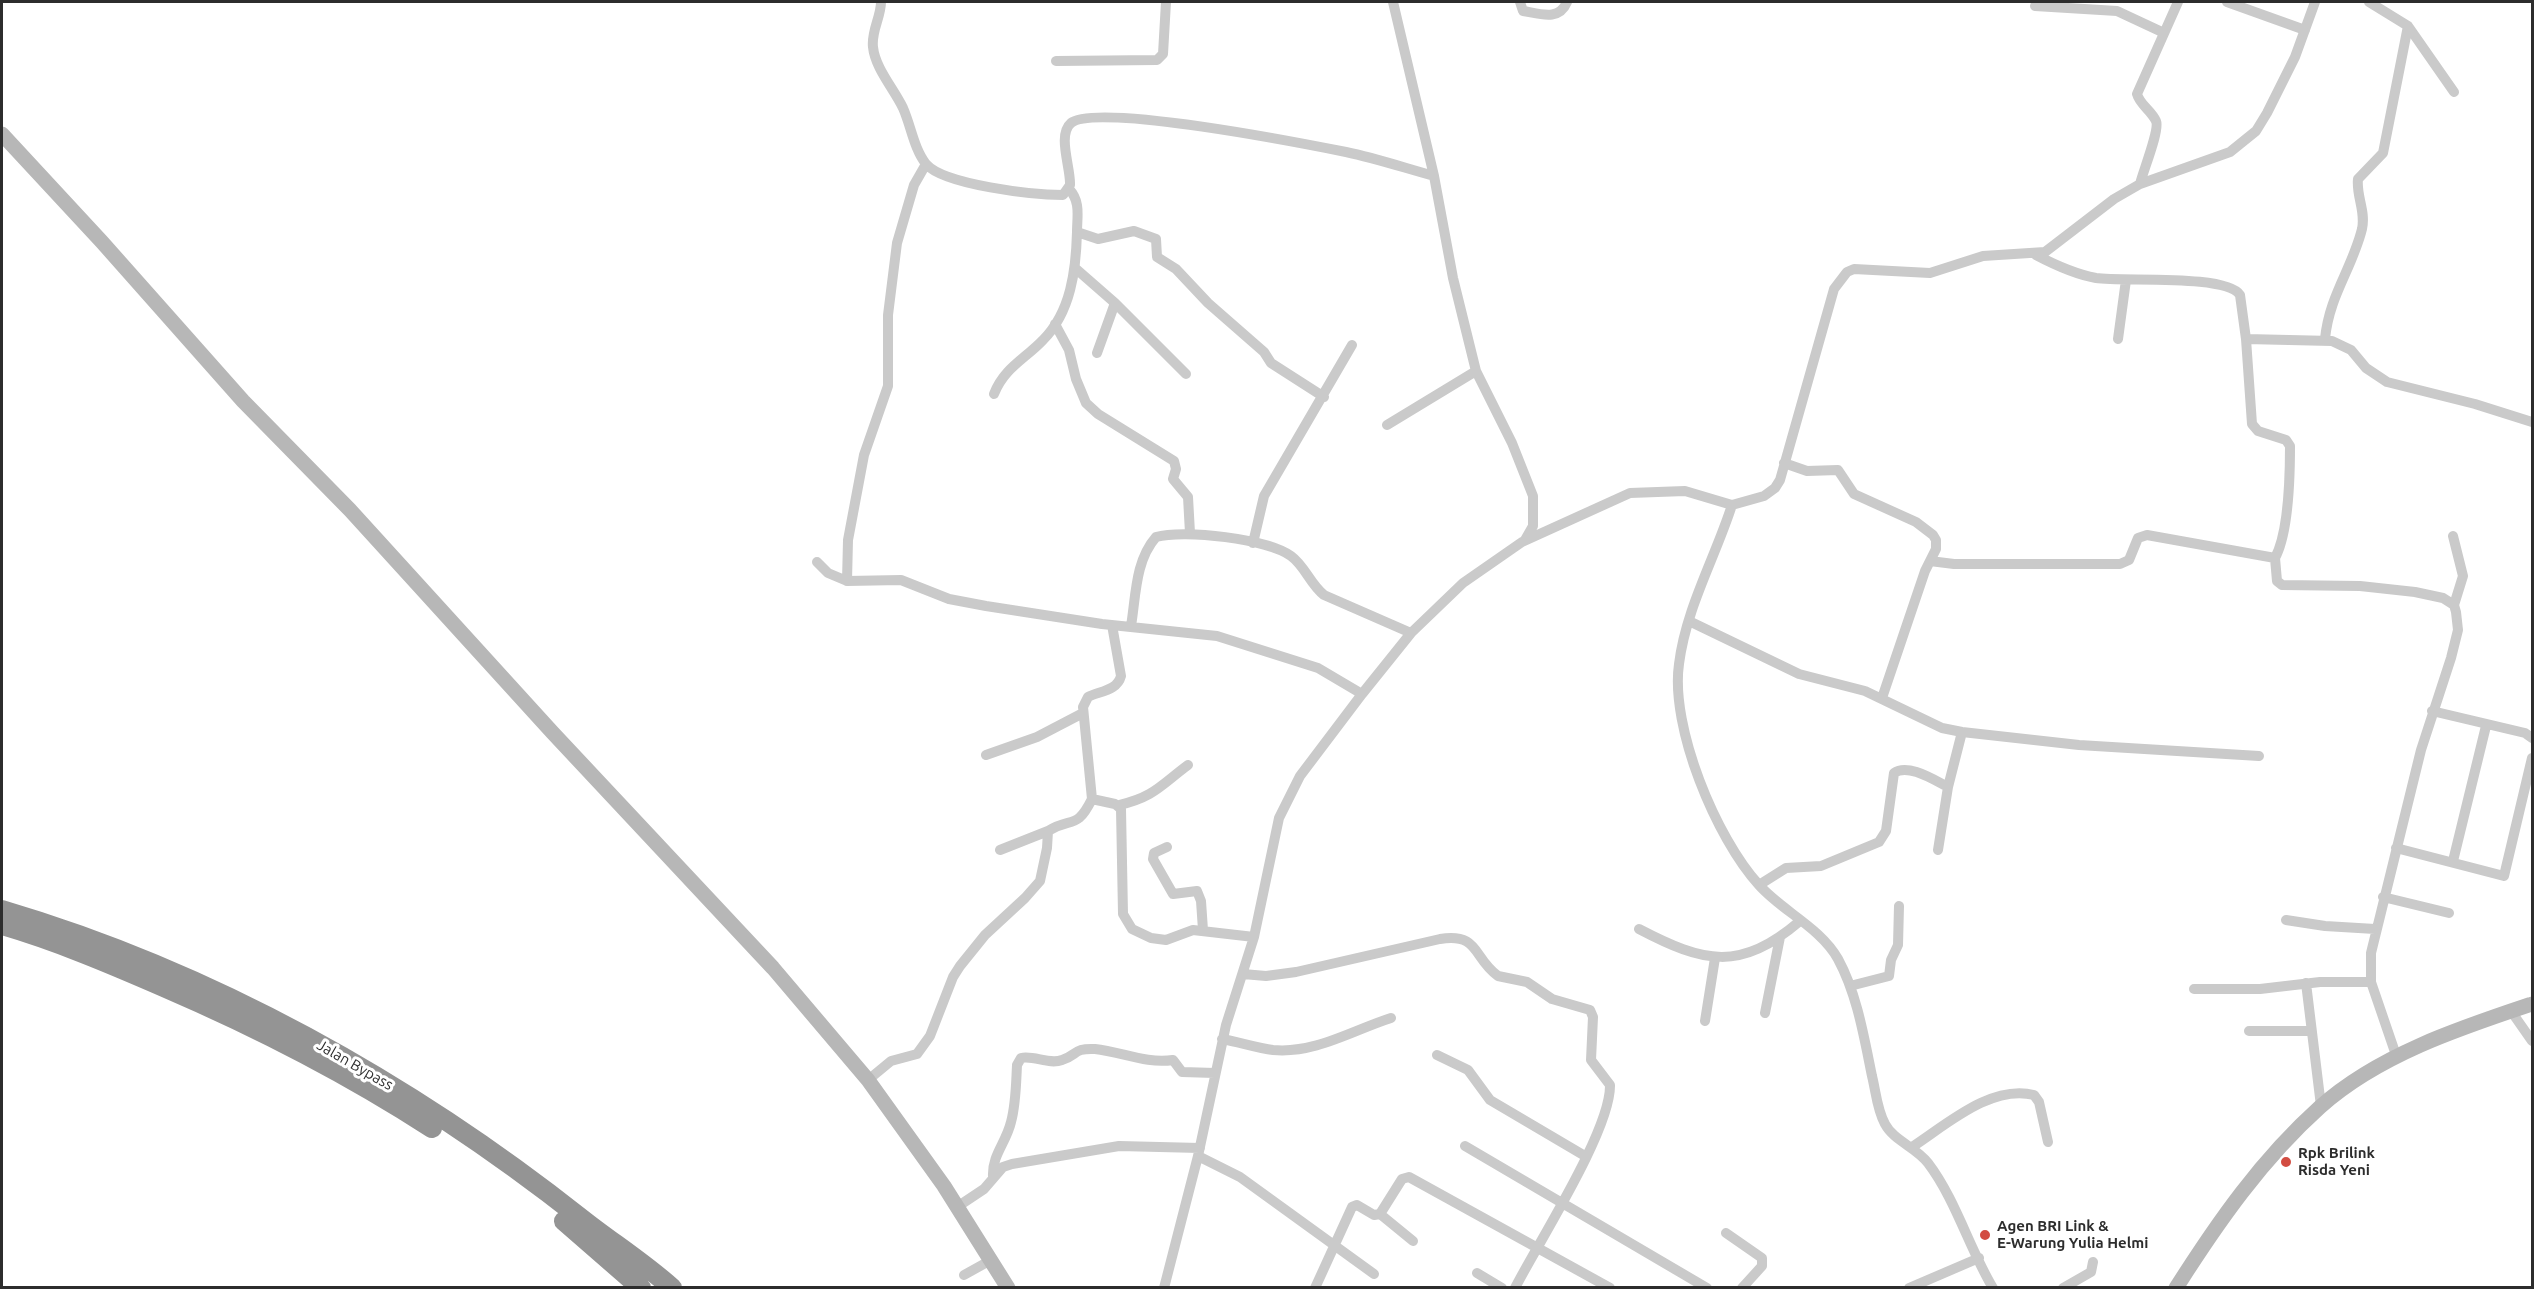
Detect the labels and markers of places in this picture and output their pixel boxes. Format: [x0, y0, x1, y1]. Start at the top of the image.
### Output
place label: Rpk Brilink Risda Yeni [2298, 1144, 2375, 1179]
marker: Rpk Brilink Risda Yeni [2279, 1155, 2293, 1169]
place label: Agen BRI Link & E-Warung Yulia Helmi [1997, 1217, 2148, 1252]
marker: Agen BRI Link & E-Warung Yulia Helmi [1978, 1228, 1992, 1242]

